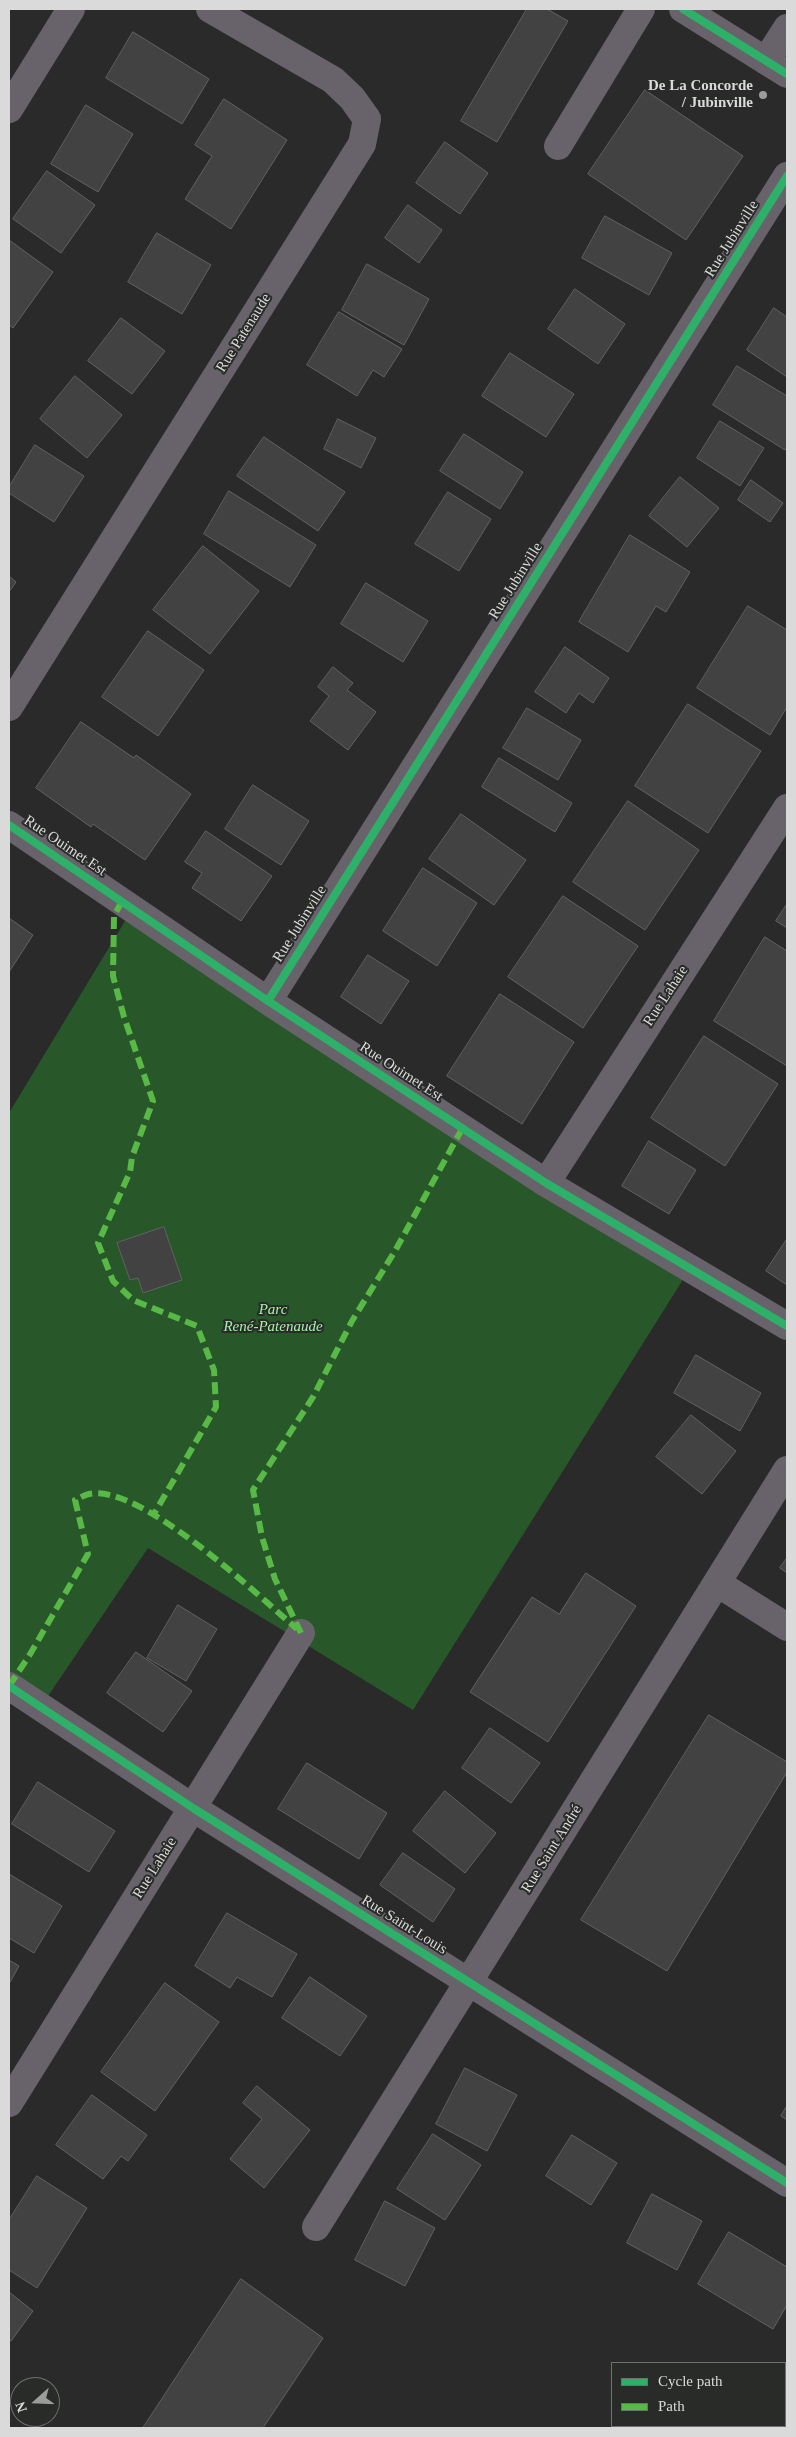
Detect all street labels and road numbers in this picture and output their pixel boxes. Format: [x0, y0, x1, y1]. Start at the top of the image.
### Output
street label: Rue Jubinville [701, 197, 763, 281]
street label: Rue Patenaude [213, 290, 275, 376]
street label: Rue Jubinville [485, 539, 547, 623]
street label: Rue Ouimet Est [20, 812, 110, 880]
street label: Rue Jubinville [269, 882, 331, 966]
street label: Rue Lahaie [640, 962, 692, 1030]
street label: Rue Ouimet Est [356, 1038, 446, 1106]
street label: Rue Saint André [518, 1802, 586, 1896]
street label: Rue Lahaie [129, 1834, 181, 1902]
street label: Rue Saint-Louis [358, 1891, 450, 1959]

